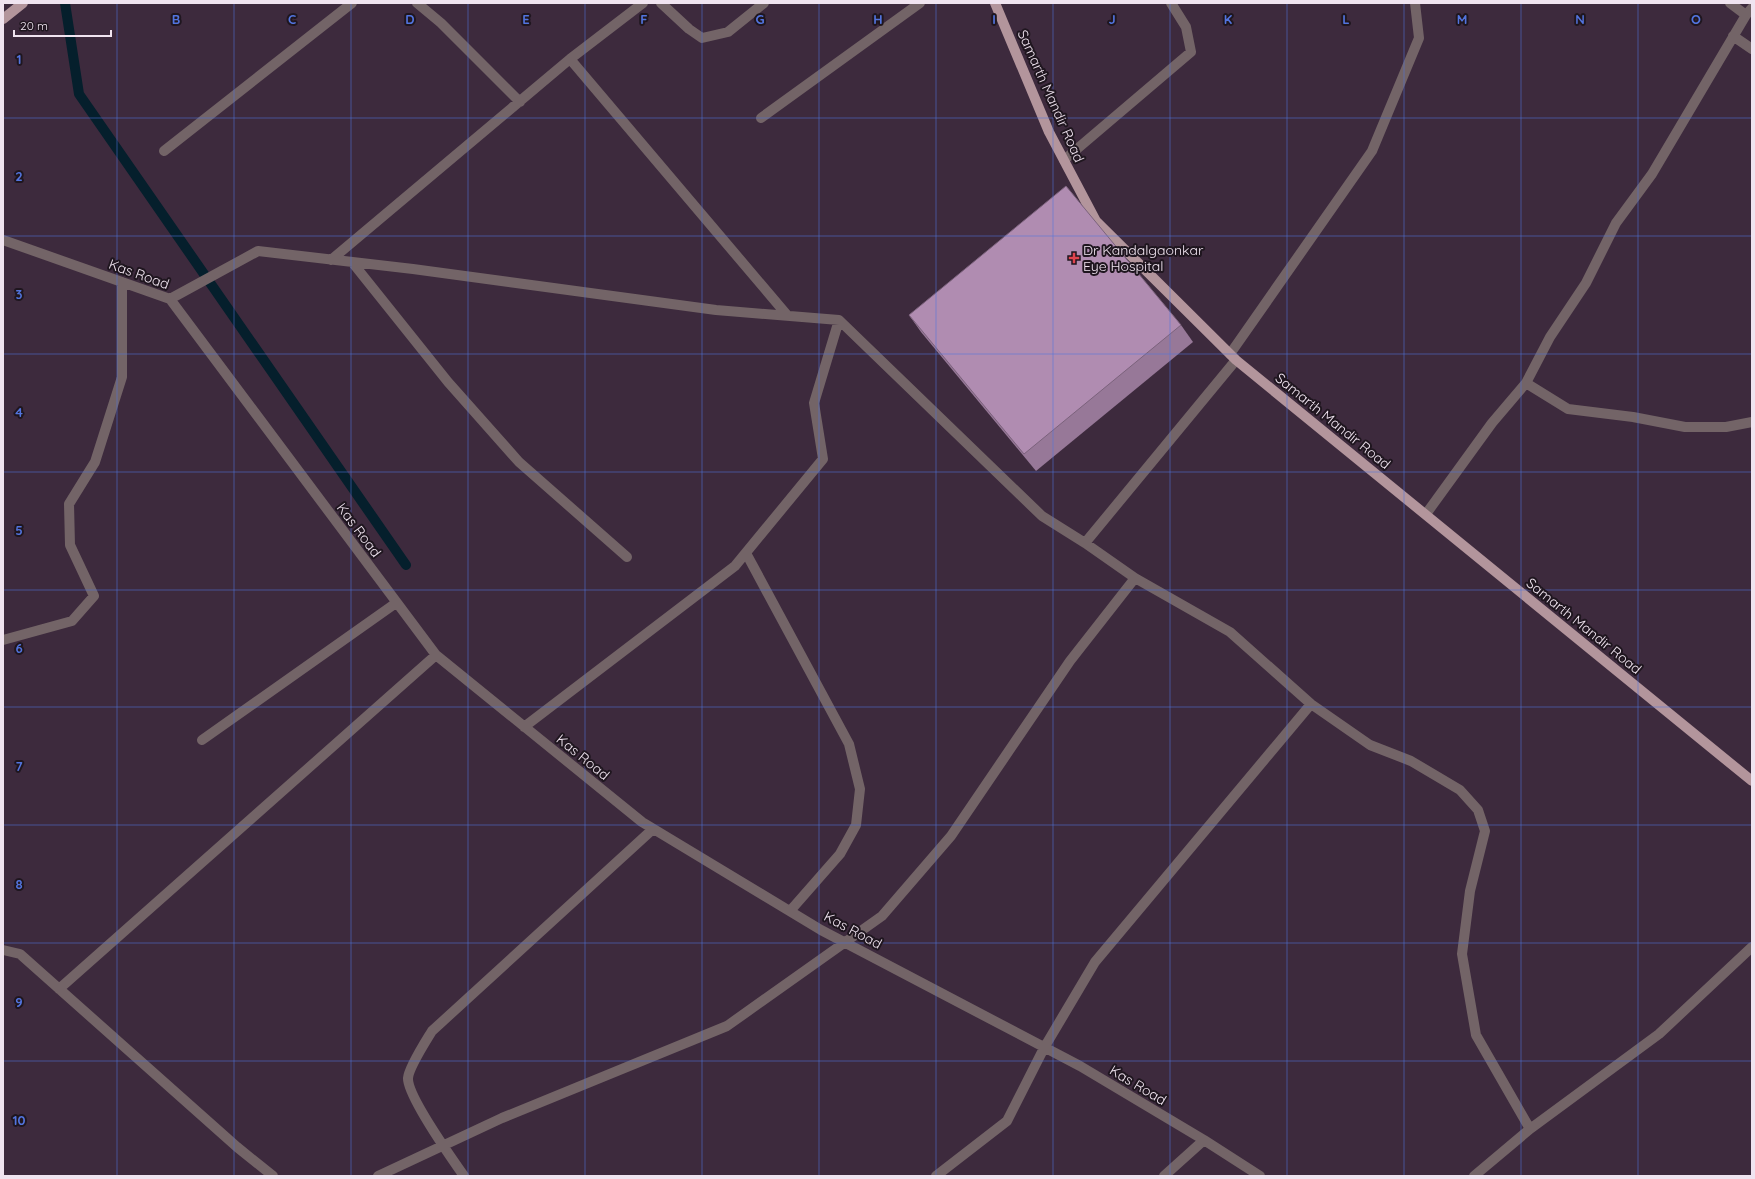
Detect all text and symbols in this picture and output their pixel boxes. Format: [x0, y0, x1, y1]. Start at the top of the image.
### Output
text: B [172, 11, 180, 27]
text: C [288, 11, 296, 27]
text: D [405, 11, 415, 27]
text: E [522, 11, 530, 27]
text: F [640, 11, 648, 27]
text: G [755, 11, 765, 27]
text: H [873, 11, 883, 27]
text: I [992, 11, 996, 27]
text: J [1108, 11, 1116, 27]
text: K [1224, 11, 1233, 27]
text: L [1342, 11, 1350, 27]
text: M [1457, 11, 1467, 27]
text: N [1575, 11, 1585, 27]
text: O [1691, 11, 1701, 27]
scale bar [14, 12, 111, 38]
text: 20 m [20, 18, 48, 33]
street label: Samarth Mandir Road [1014, 27, 1088, 165]
text: 1 [16, 51, 22, 67]
text: 2 [15, 168, 23, 184]
place label: Dr Kandalgaonkar Eye Hospital [1083, 241, 1204, 275]
marker: Dr Kandalgaonkar Eye Hospital [1068, 252, 1080, 264]
street label: Kas Road [106, 255, 172, 293]
text: 3 [16, 286, 23, 302]
street label: Samarth Mandir Road [1272, 369, 1394, 473]
text: 4 [15, 404, 23, 420]
street label: Kas Road [333, 499, 385, 561]
text: 5 [15, 522, 23, 538]
street label: Samarth Mandir Road [1523, 574, 1645, 678]
text: 6 [15, 640, 23, 656]
street label: Kas Road [553, 730, 613, 784]
text: 7 [15, 758, 23, 774]
text: 8 [15, 876, 23, 892]
street label: Kas Road [821, 907, 885, 953]
text: 9 [15, 994, 23, 1010]
street label: Kas Road [1106, 1061, 1170, 1109]
text: 10 [12, 1112, 26, 1128]

